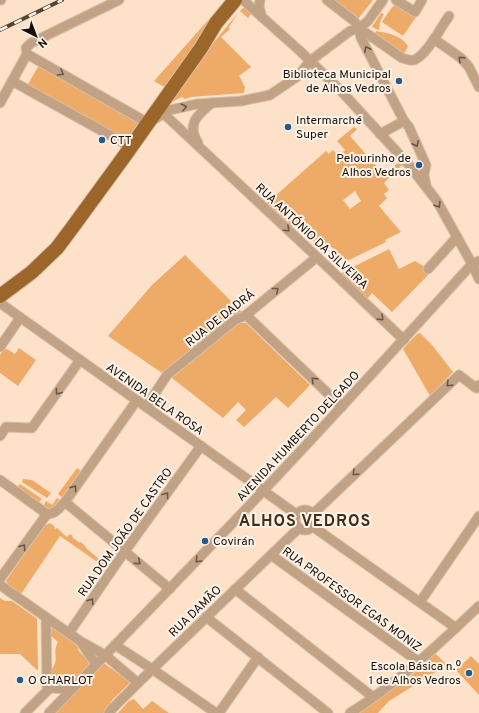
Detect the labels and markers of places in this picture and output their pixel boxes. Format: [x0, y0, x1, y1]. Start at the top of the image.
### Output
place label: Biblioteca Municipal de Alhos Vedros [283, 67, 391, 97]
marker: Biblioteca Municipal de Alhos Vedros [394, 76, 404, 86]
place label: Intermarché Super [296, 113, 362, 143]
marker: Intermarché Super [283, 122, 293, 132]
place label: CTT [110, 133, 132, 149]
marker: CTT [97, 135, 107, 145]
place label: Pelourinho de Alhos Vedros [336, 151, 411, 181]
marker: Pelourinho de Alhos Vedros [414, 160, 424, 170]
place label: Covirán [213, 534, 254, 550]
marker: Covirán [200, 536, 210, 546]
place label: Escola Básica n.º 1 de Alhos Vedros [369, 659, 461, 689]
marker: Escola Básica n.º 1 de Alhos Vedros [464, 668, 474, 678]
place label: O CHARLOT [28, 673, 93, 689]
marker: O CHARLOT [15, 675, 25, 685]

